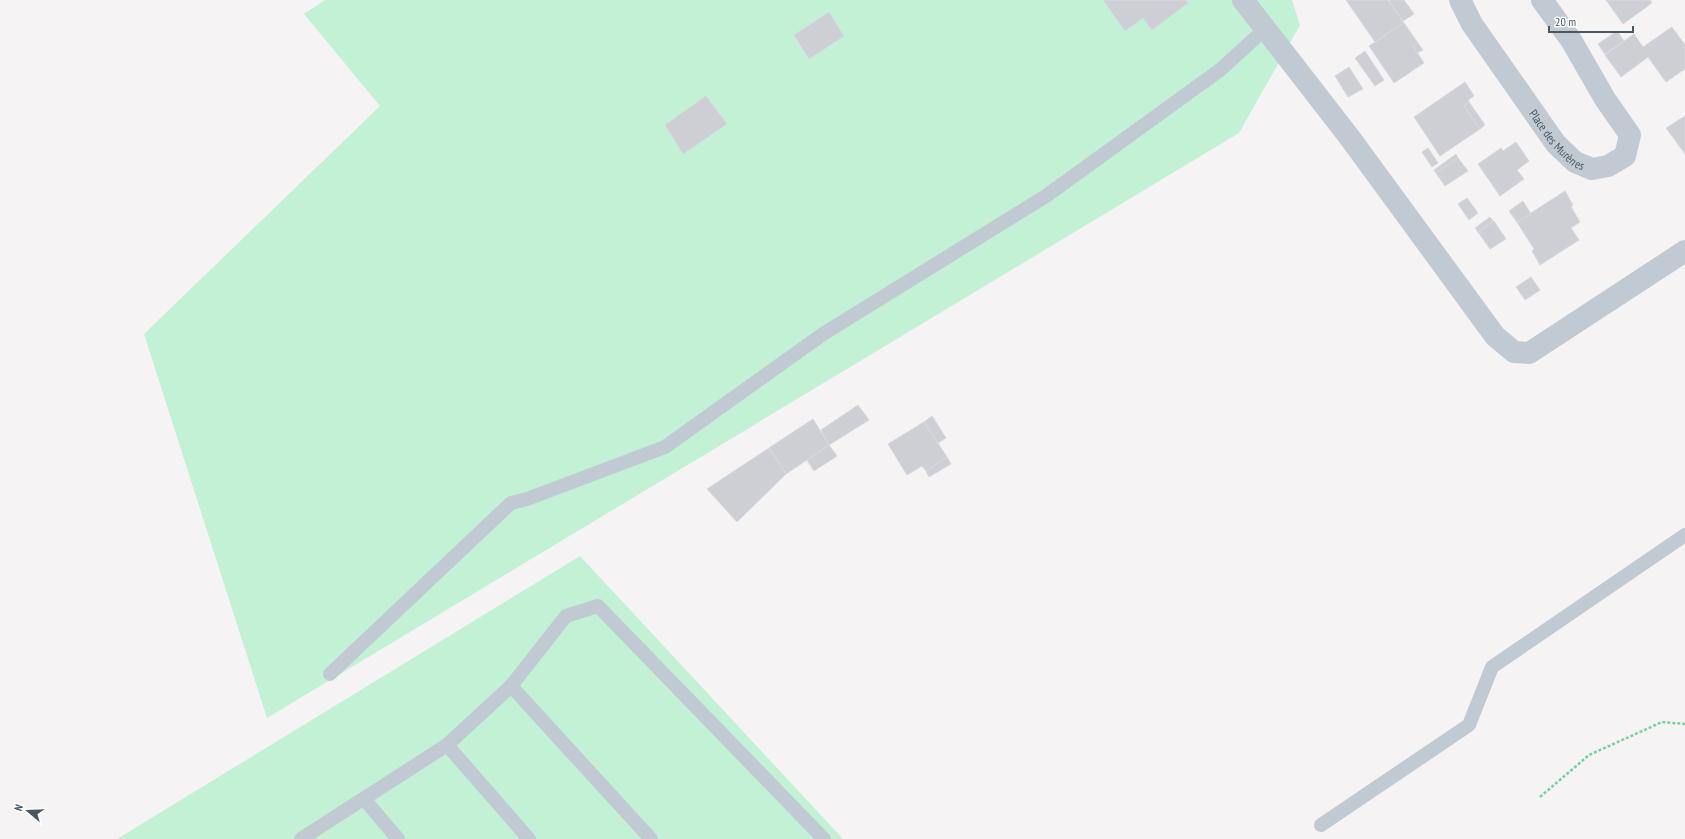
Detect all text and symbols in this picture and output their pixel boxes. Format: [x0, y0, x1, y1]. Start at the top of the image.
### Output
scale bar [1549, 8, 1633, 34]
text: 20 m [1555, 14, 1576, 29]
street label: Place des Murènes [1526, 106, 1587, 173]
north arrow [8, 791, 48, 831]
text: N [11, 803, 26, 813]

